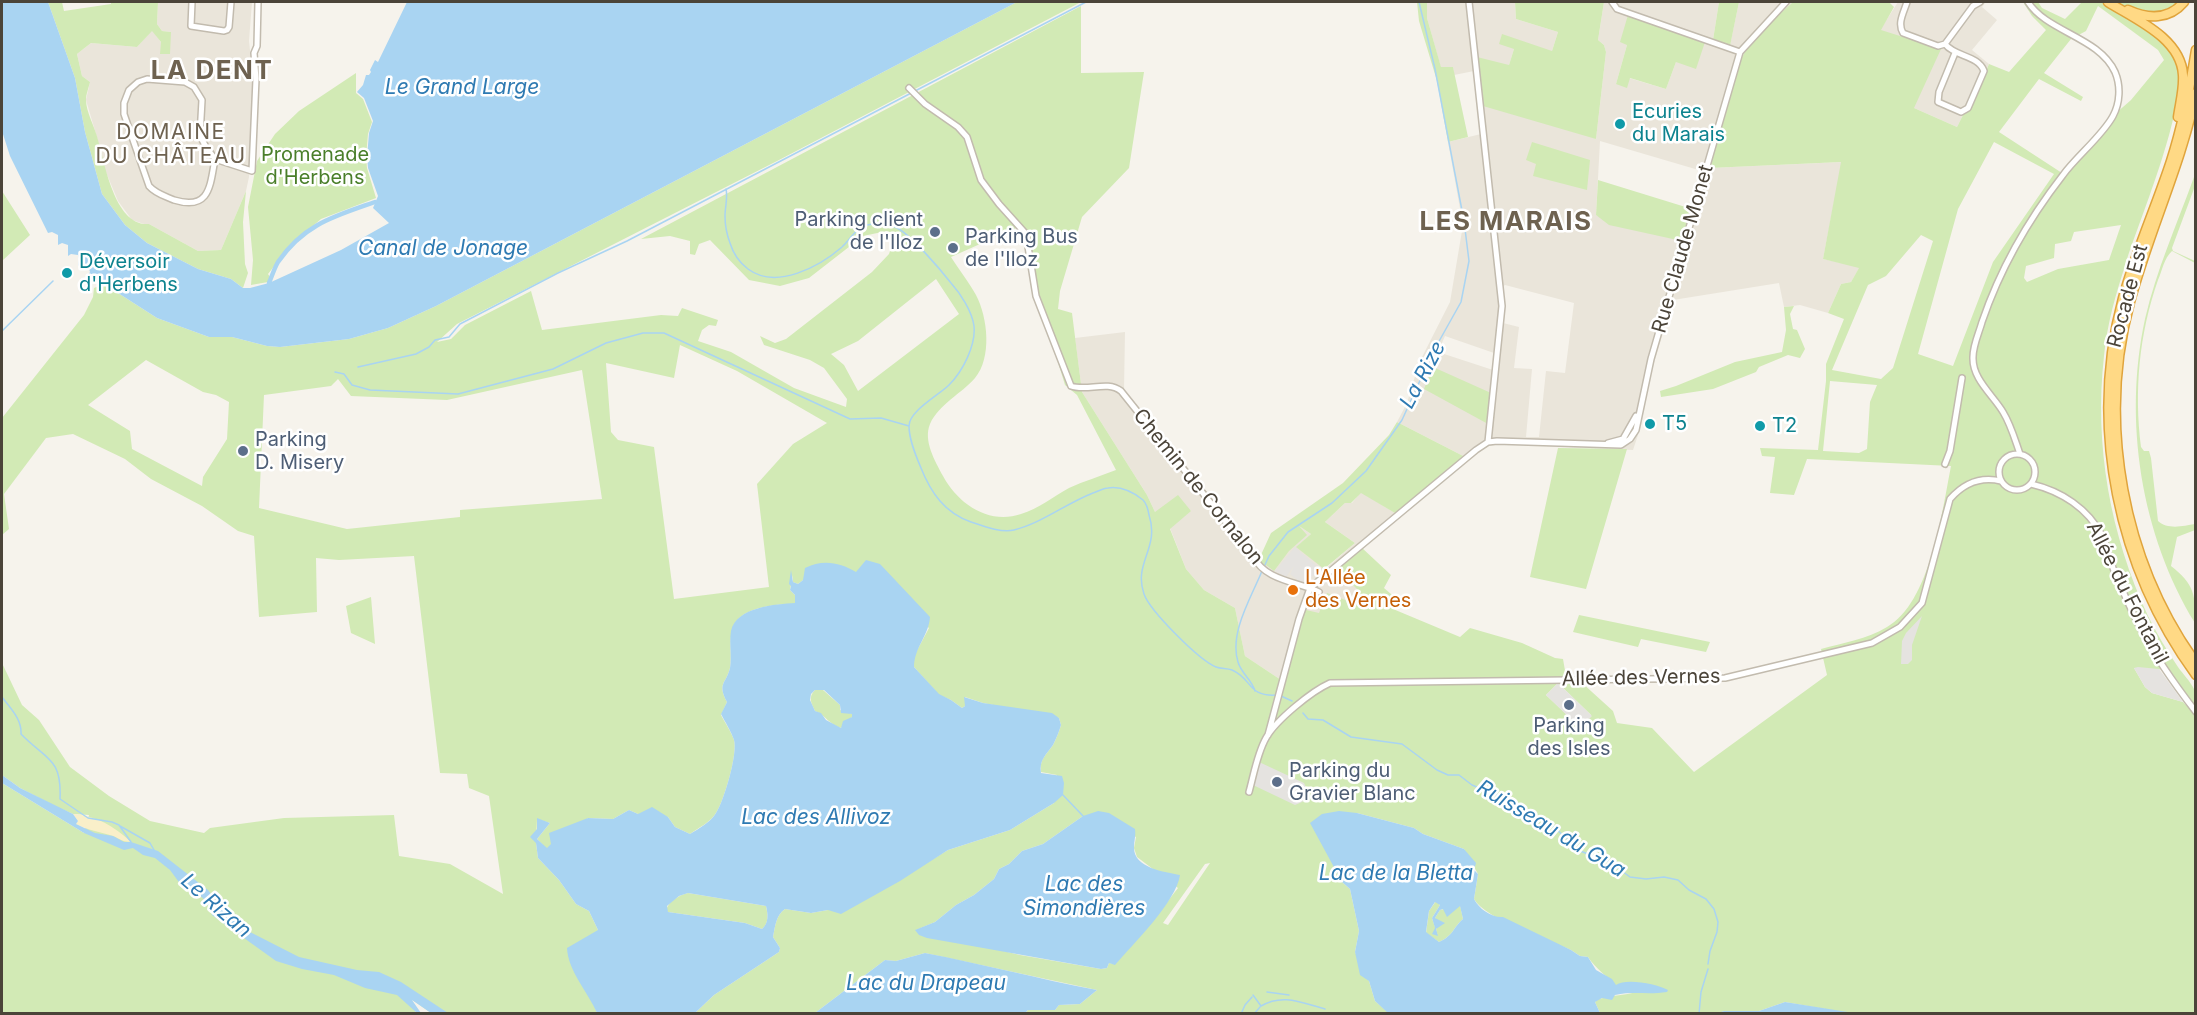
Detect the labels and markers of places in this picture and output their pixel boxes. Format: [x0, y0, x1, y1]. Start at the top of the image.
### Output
place label: Ecuries du Marais [1632, 100, 1725, 147]
marker: Ecuries du Marais [1613, 117, 1627, 131]
place label: Parking client de l'Iloz [794, 208, 923, 255]
marker: Parking client de l'Iloz [928, 225, 942, 239]
place label: Parking Bus de l'Iloz [965, 225, 1078, 272]
marker: Parking Bus de l'Iloz [946, 241, 960, 255]
place label: Déversoir d'Herbens [79, 250, 178, 297]
marker: Déversoir d'Herbens [60, 266, 74, 280]
place label: T5 [1662, 412, 1687, 436]
place label: T2 [1772, 414, 1797, 438]
marker: T5 [1643, 417, 1657, 431]
marker: T2 [1753, 419, 1767, 433]
place label: Parking D. Misery [255, 428, 344, 475]
marker: Parking D. Misery [236, 444, 250, 458]
place label: L'Allée des Vernes [1305, 566, 1411, 613]
marker: L'Allée des Vernes [1286, 583, 1300, 597]
marker: Parking des Isles [1562, 698, 1576, 712]
place label: Parking des Isles [1527, 714, 1611, 761]
place label: Parking du Gravier Blanc [1289, 759, 1416, 806]
marker: Parking du Gravier Blanc [1270, 775, 1284, 789]

